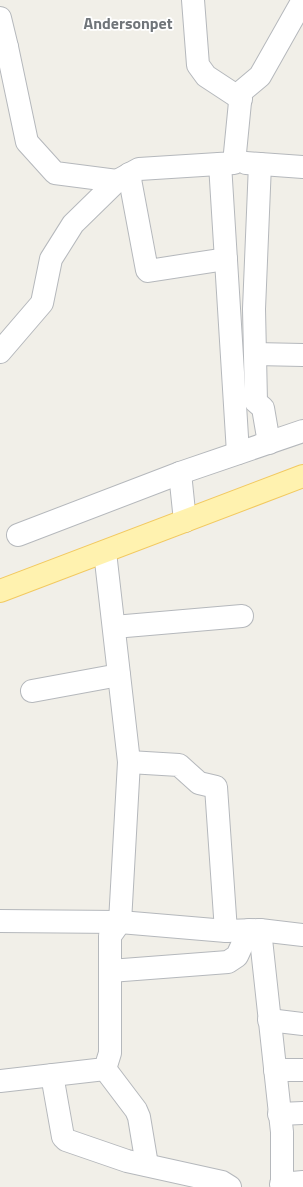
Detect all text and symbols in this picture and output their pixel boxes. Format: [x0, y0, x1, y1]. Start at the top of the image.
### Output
district label: Andersonpet [84, 11, 173, 35]

